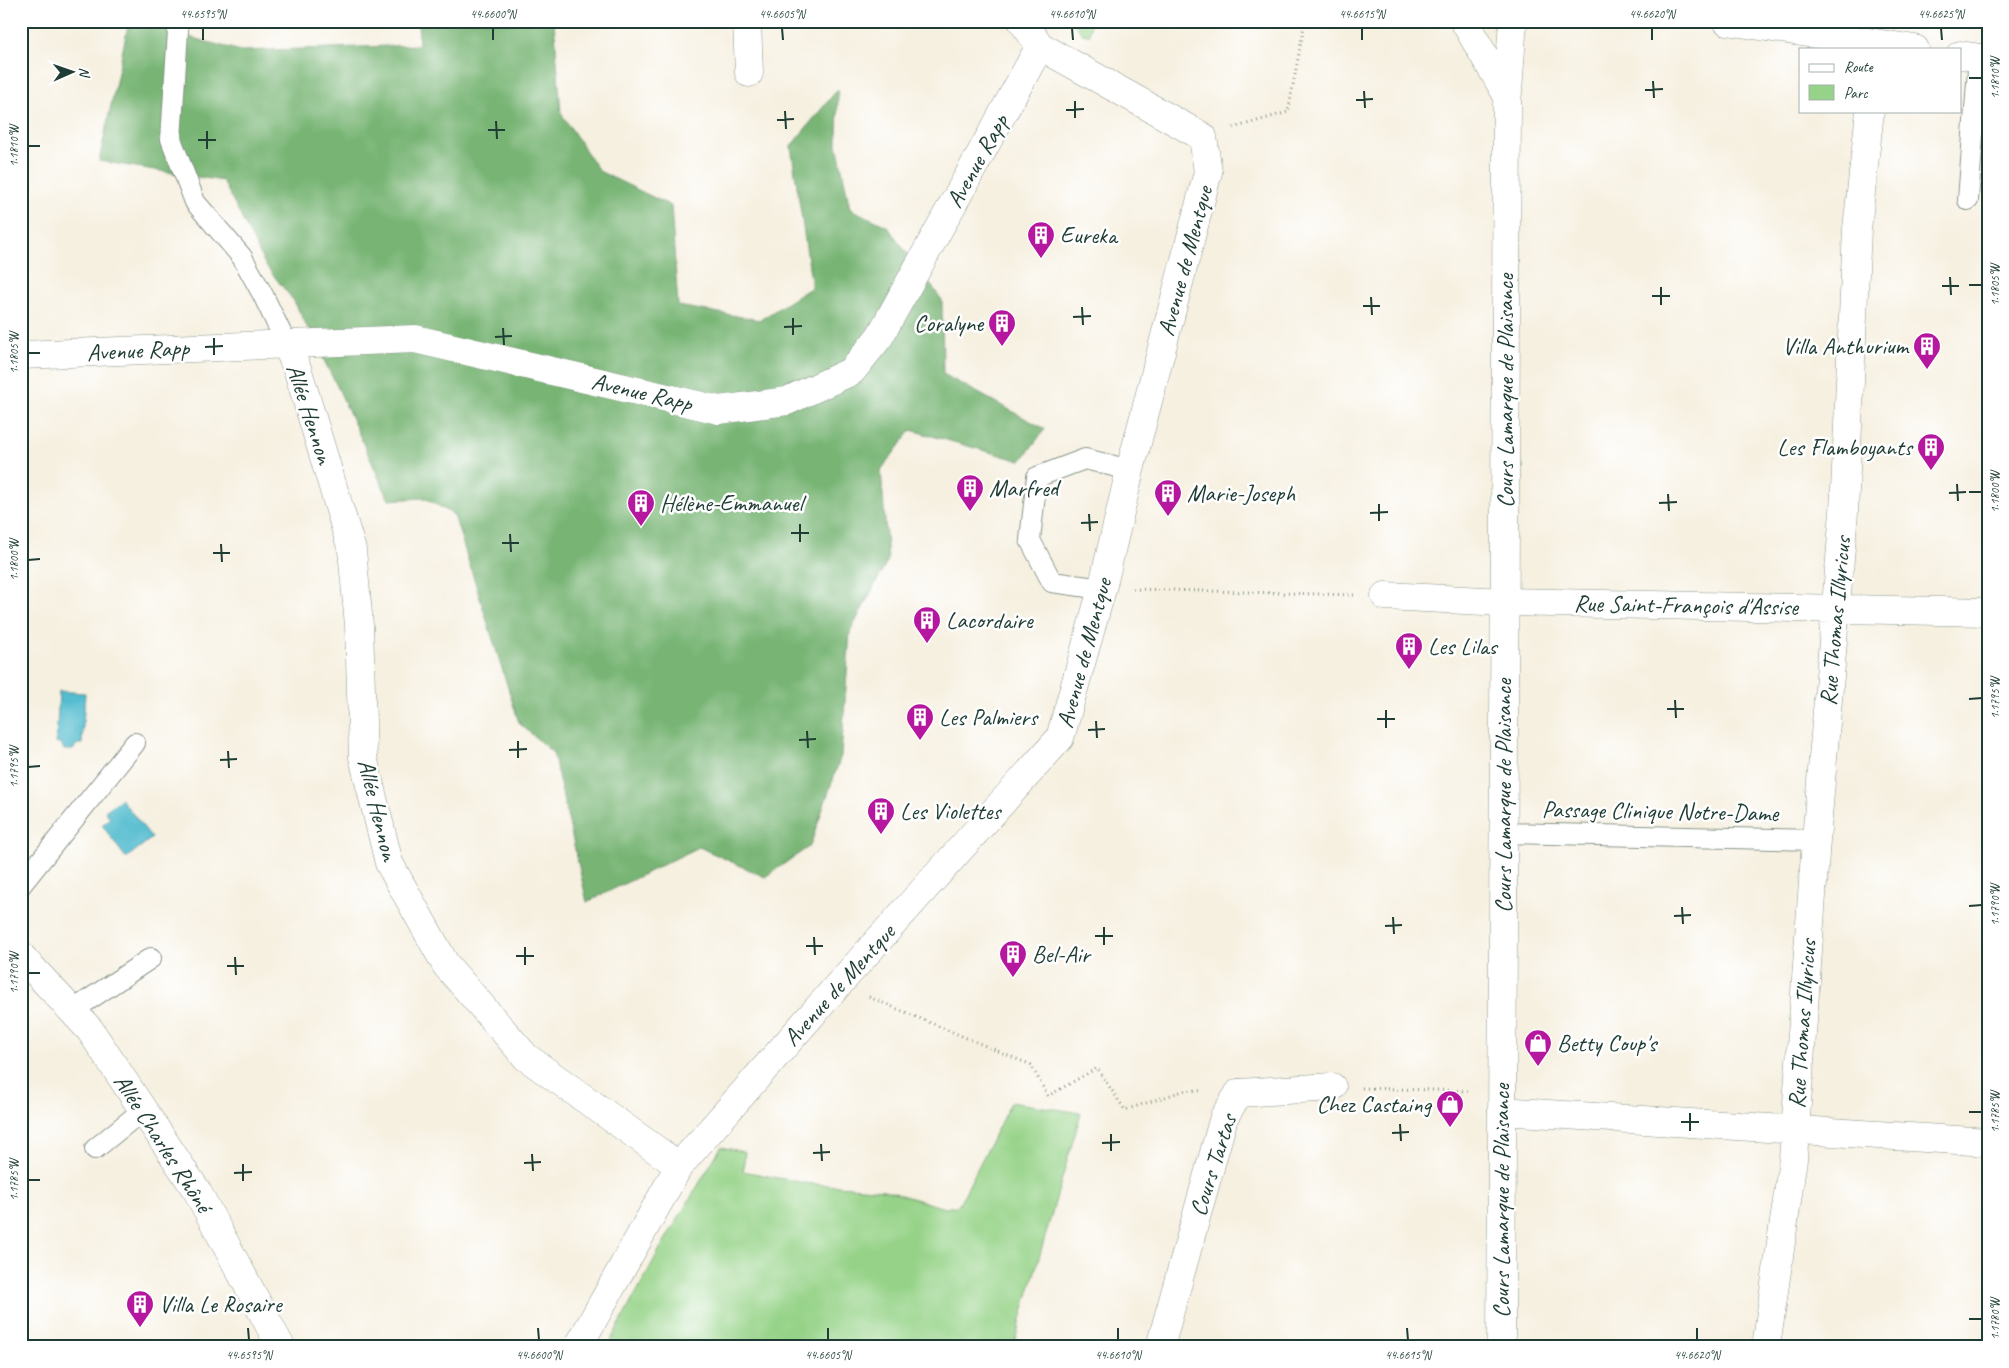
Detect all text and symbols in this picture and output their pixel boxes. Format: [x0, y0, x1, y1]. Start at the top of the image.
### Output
text: 44.6595°N [180, 6, 227, 22]
text: 44.6600°N [470, 6, 517, 22]
text: 44.6605°N [759, 6, 806, 22]
text: 44.6610°N [1049, 6, 1096, 22]
text: 44.6615°N [1339, 6, 1386, 22]
text: 44.6620°N [1629, 6, 1676, 22]
text: 44.6625°N [1918, 6, 1965, 22]
north arrow [48, 48, 98, 98]
legend [1799, 48, 1962, 112]
text: 1.1810°W [1987, 55, 2003, 99]
text: Route [1844, 58, 1874, 77]
text: N [76, 67, 93, 79]
text: Parc [1844, 84, 1868, 103]
street label: Avenue Rapp [939, 108, 1015, 213]
text: 1.1810°W [6, 123, 22, 167]
street label: Avenue de Mentque [1151, 181, 1220, 339]
building icon: Eureka [1026, 220, 1056, 259]
place label: Eureka [1060, 220, 1119, 250]
text: 1.1805°W [1987, 262, 2003, 306]
street label: Cours Lamarque de Plaisance [1490, 272, 1520, 508]
place label: Coralyne [914, 308, 985, 338]
building icon: Coralyne [987, 308, 1017, 347]
text: 1.1805°W [6, 330, 22, 374]
place label: Villa Anthurium [1782, 331, 1911, 361]
building icon: Villa Anthurium [1912, 331, 1942, 370]
street label: Avenue Rapp [86, 332, 191, 368]
street label: Allée Hennon [280, 360, 341, 469]
street label: Avenue Rapp [589, 366, 696, 418]
place label: Les Flamboyants [1777, 432, 1914, 462]
building icon: Les Flamboyants [1916, 432, 1946, 471]
text: 1.1800°W [1987, 469, 2003, 513]
building icon: Marfred [955, 473, 985, 512]
place label: Marfred [989, 473, 1062, 503]
building icon: Marie-Joseph [1153, 478, 1183, 517]
place label: Marie-Joseph [1187, 478, 1296, 508]
building icon: Hélène-Emmanuel [626, 488, 656, 527]
place label: Hélène-Emmanuel [660, 488, 806, 518]
street label: Rue Thomas Illyricus [1813, 533, 1857, 707]
text: 1.1800°W [6, 537, 22, 581]
street label: Avenue de Mentque [1050, 573, 1119, 731]
street label: Rue Saint-François d'Assise [1574, 588, 1800, 622]
building icon: Lacordaire [912, 605, 942, 644]
place label: Lacordaire [946, 605, 1035, 635]
building icon: Les Lilas [1394, 631, 1424, 670]
place label: Les Lilas [1428, 631, 1499, 661]
text: 1.1795°W [1987, 675, 2003, 719]
street label: Cours Lamarque de Plaisance [1488, 677, 1518, 913]
building icon: Les Palmiers [905, 702, 935, 741]
place label: Les Palmiers [939, 702, 1039, 732]
text: 1.1795°W [6, 744, 22, 788]
street label: Allée Hennon [351, 756, 405, 865]
street label: Passage Clinique Notre-Dame [1542, 794, 1781, 828]
building icon: Les Violettes [866, 796, 896, 835]
place label: Les Violettes [900, 796, 1002, 826]
text: 1.1790°W [1987, 882, 2003, 926]
street label: Avenue de Mentque [776, 916, 903, 1052]
street label: Rue Thomas Illyricus [1781, 937, 1823, 1110]
building icon: Bel-Air [998, 939, 1028, 978]
place label: Bel-Air [1032, 939, 1092, 969]
text: 1.1790°W [6, 950, 22, 994]
shop icon: Betty Coup's [1523, 1028, 1553, 1067]
place label: Betty Coup's [1557, 1028, 1659, 1058]
street label: Allée Charles Rhôné [107, 1068, 221, 1221]
street label: Cours Lamarque de Plaisance [1486, 1082, 1516, 1318]
place label: Chez Castaing [1316, 1089, 1432, 1119]
shop icon: Chez Castaing [1435, 1089, 1465, 1128]
text: 1.1785°W [1987, 1089, 2003, 1133]
street label: Cours Tartas [1183, 1109, 1244, 1220]
text: 1.1785°W [6, 1157, 22, 1201]
building icon: Villa Le Rosaire [125, 1289, 155, 1328]
place label: Villa Le Rosaire [159, 1289, 284, 1319]
text: 1.1780°W [1987, 1296, 2003, 1340]
text: 44.6595°N [226, 1347, 273, 1363]
text: 44.6600°N [516, 1347, 563, 1363]
text: 44.6605°N [805, 1347, 852, 1363]
text: 44.6610°N [1095, 1347, 1142, 1363]
text: 44.6615°N [1385, 1347, 1432, 1363]
text: 44.6620°N [1674, 1347, 1721, 1363]

